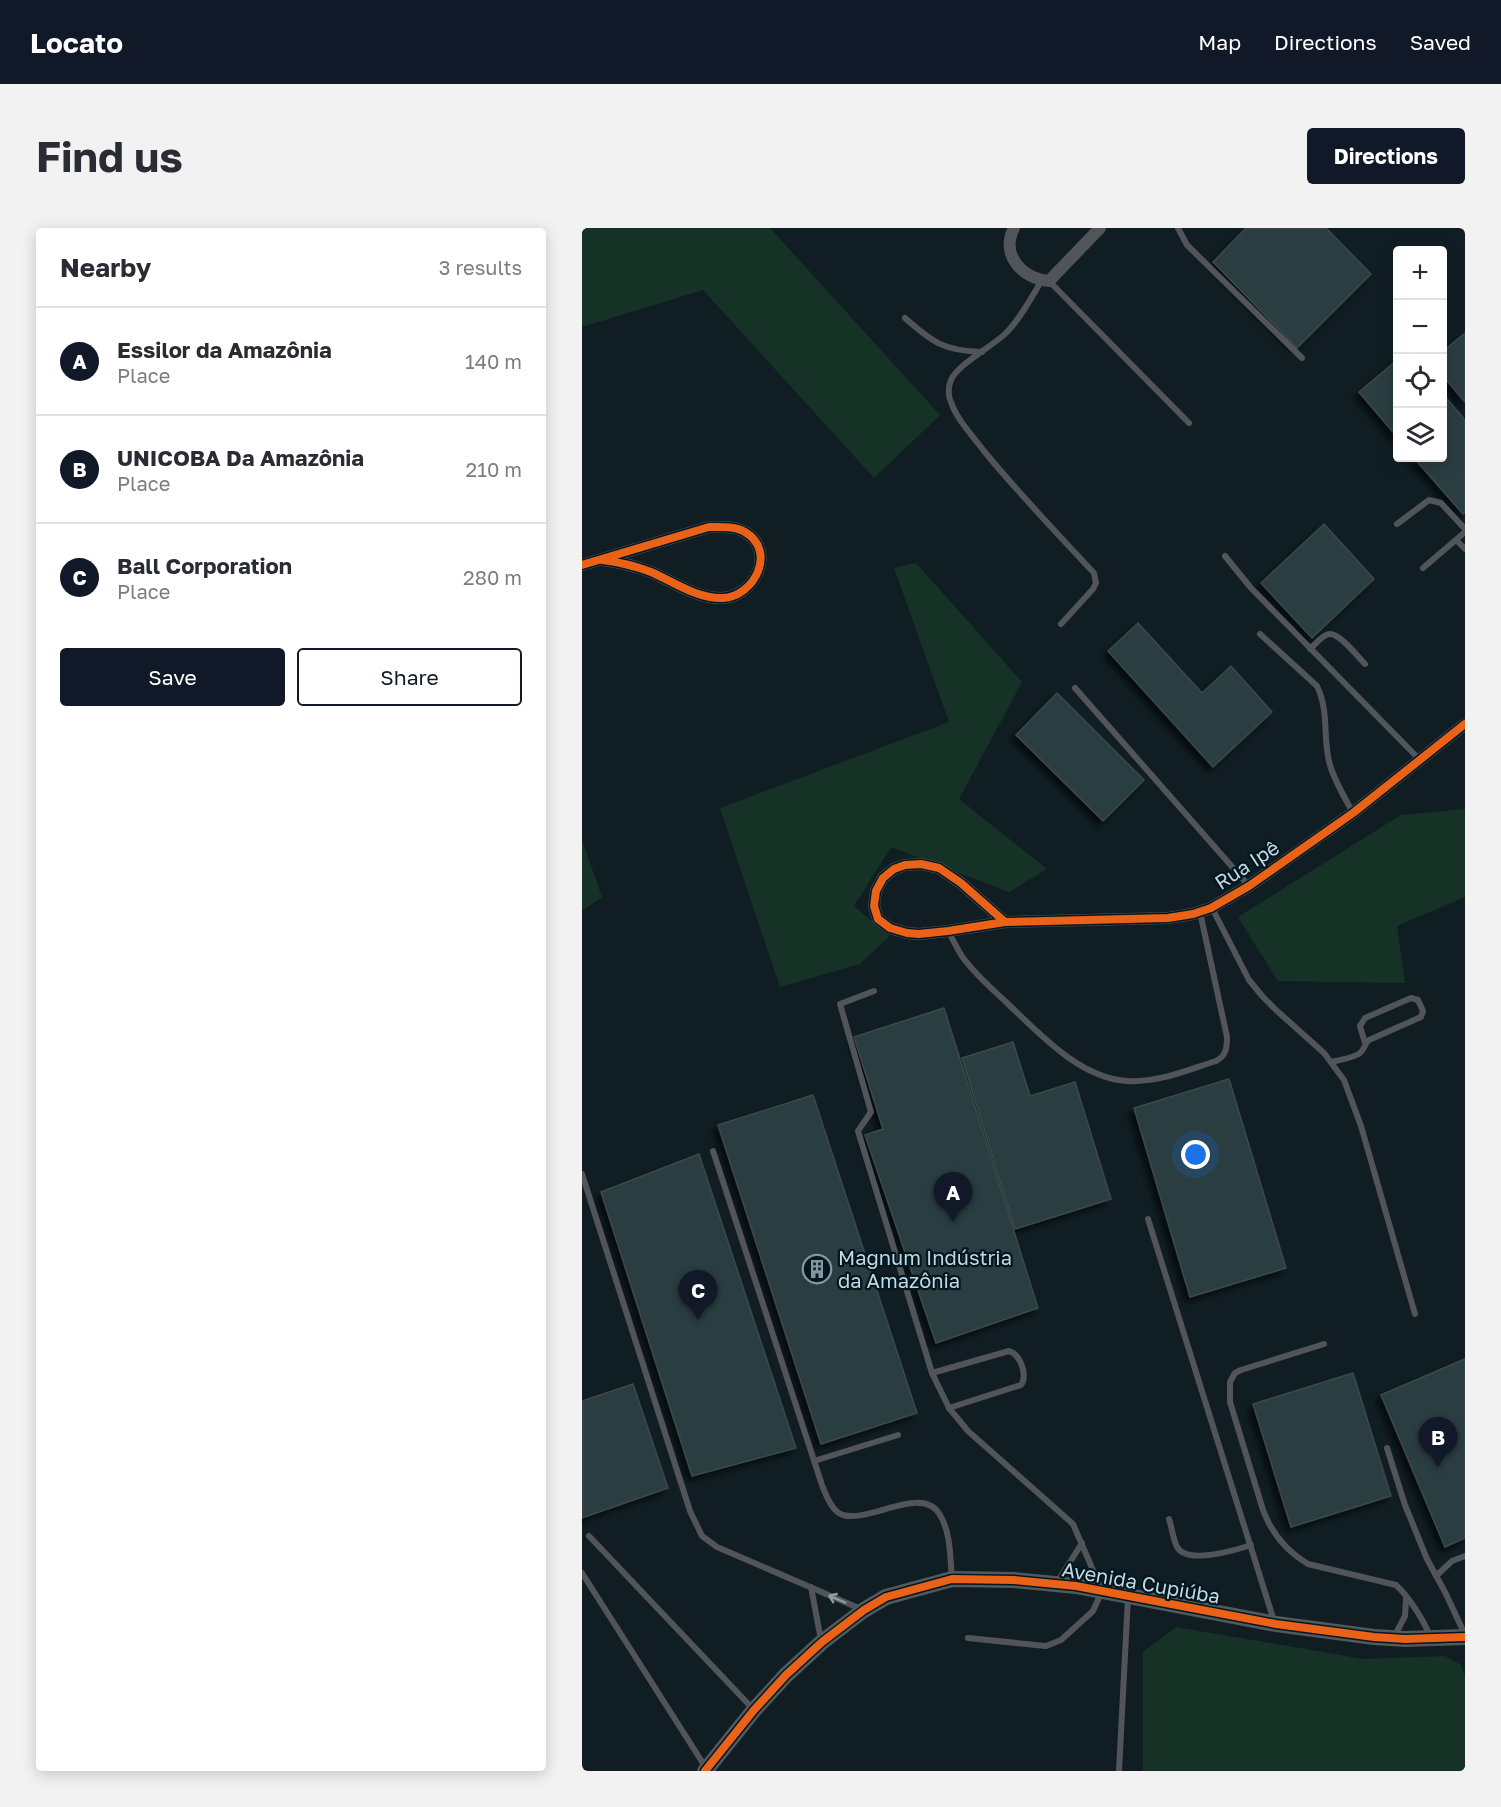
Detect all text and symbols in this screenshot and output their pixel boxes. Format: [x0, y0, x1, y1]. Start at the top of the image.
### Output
text: Locato [30, 26, 123, 59]
text: Map [1198, 29, 1241, 55]
text: Directions [1274, 29, 1377, 55]
text: Saved [1410, 29, 1471, 55]
button: Directions [1307, 128, 1465, 184]
text: Find us [36, 131, 183, 181]
map controls [1393, 246, 1447, 462]
button: + [1393, 246, 1447, 300]
text: Nearby [60, 252, 151, 283]
text: 3 results [439, 255, 522, 279]
button: − [1393, 300, 1447, 354]
text: Essilor da Amazônia [117, 336, 332, 363]
text: A [72, 349, 87, 373]
text: 140 m [465, 349, 522, 373]
button: locate [1393, 354, 1447, 408]
text: Place [117, 363, 170, 387]
button: layers [1393, 408, 1447, 462]
text: UNICOBA Da Amazônia [117, 444, 364, 471]
text: B [72, 457, 87, 481]
text: 210 m [466, 457, 522, 481]
text: Place [117, 471, 170, 495]
text: Ball Corporation [117, 552, 292, 579]
text: C [72, 565, 87, 589]
text: 280 m [463, 565, 522, 589]
text: Place [117, 579, 170, 603]
button: Save [60, 648, 285, 706]
button: Share [297, 648, 522, 706]
street label: Rua Ipê [1210, 835, 1283, 894]
your location [1181, 1140, 1210, 1169]
pin: A [934, 1172, 973, 1222]
place label: Magnum Indústria da Amazônia [838, 1245, 1012, 1292]
building icon: Magnum Indústria da Amazônia [801, 1253, 833, 1285]
pin: C [678, 1270, 718, 1320]
pin: B [1418, 1418, 1458, 1467]
street label: Avenida Cupiúba [1060, 1556, 1222, 1608]
one-way arrow [829, 1593, 847, 1604]

